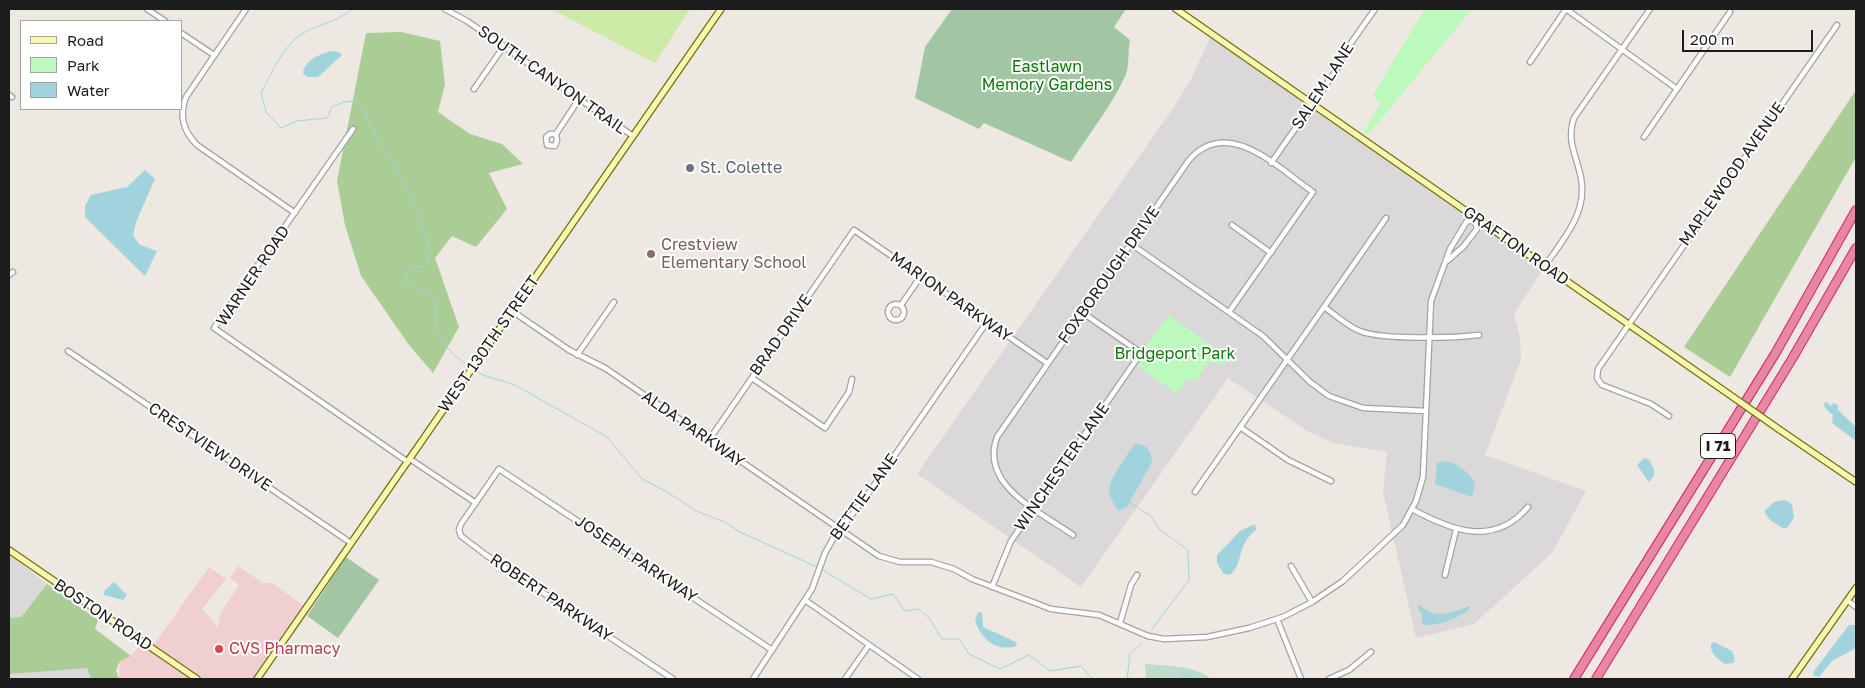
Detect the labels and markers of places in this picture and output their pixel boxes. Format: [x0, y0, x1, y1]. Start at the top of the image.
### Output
place label: St. Colette [700, 158, 782, 178]
marker: St. Colette [684, 162, 696, 174]
place label: Crestview Elementary School [661, 235, 806, 273]
marker: Crestview Elementary School [645, 248, 657, 260]
place label: CVS Pharmacy [229, 639, 340, 659]
marker: CVS Pharmacy [213, 643, 225, 655]

